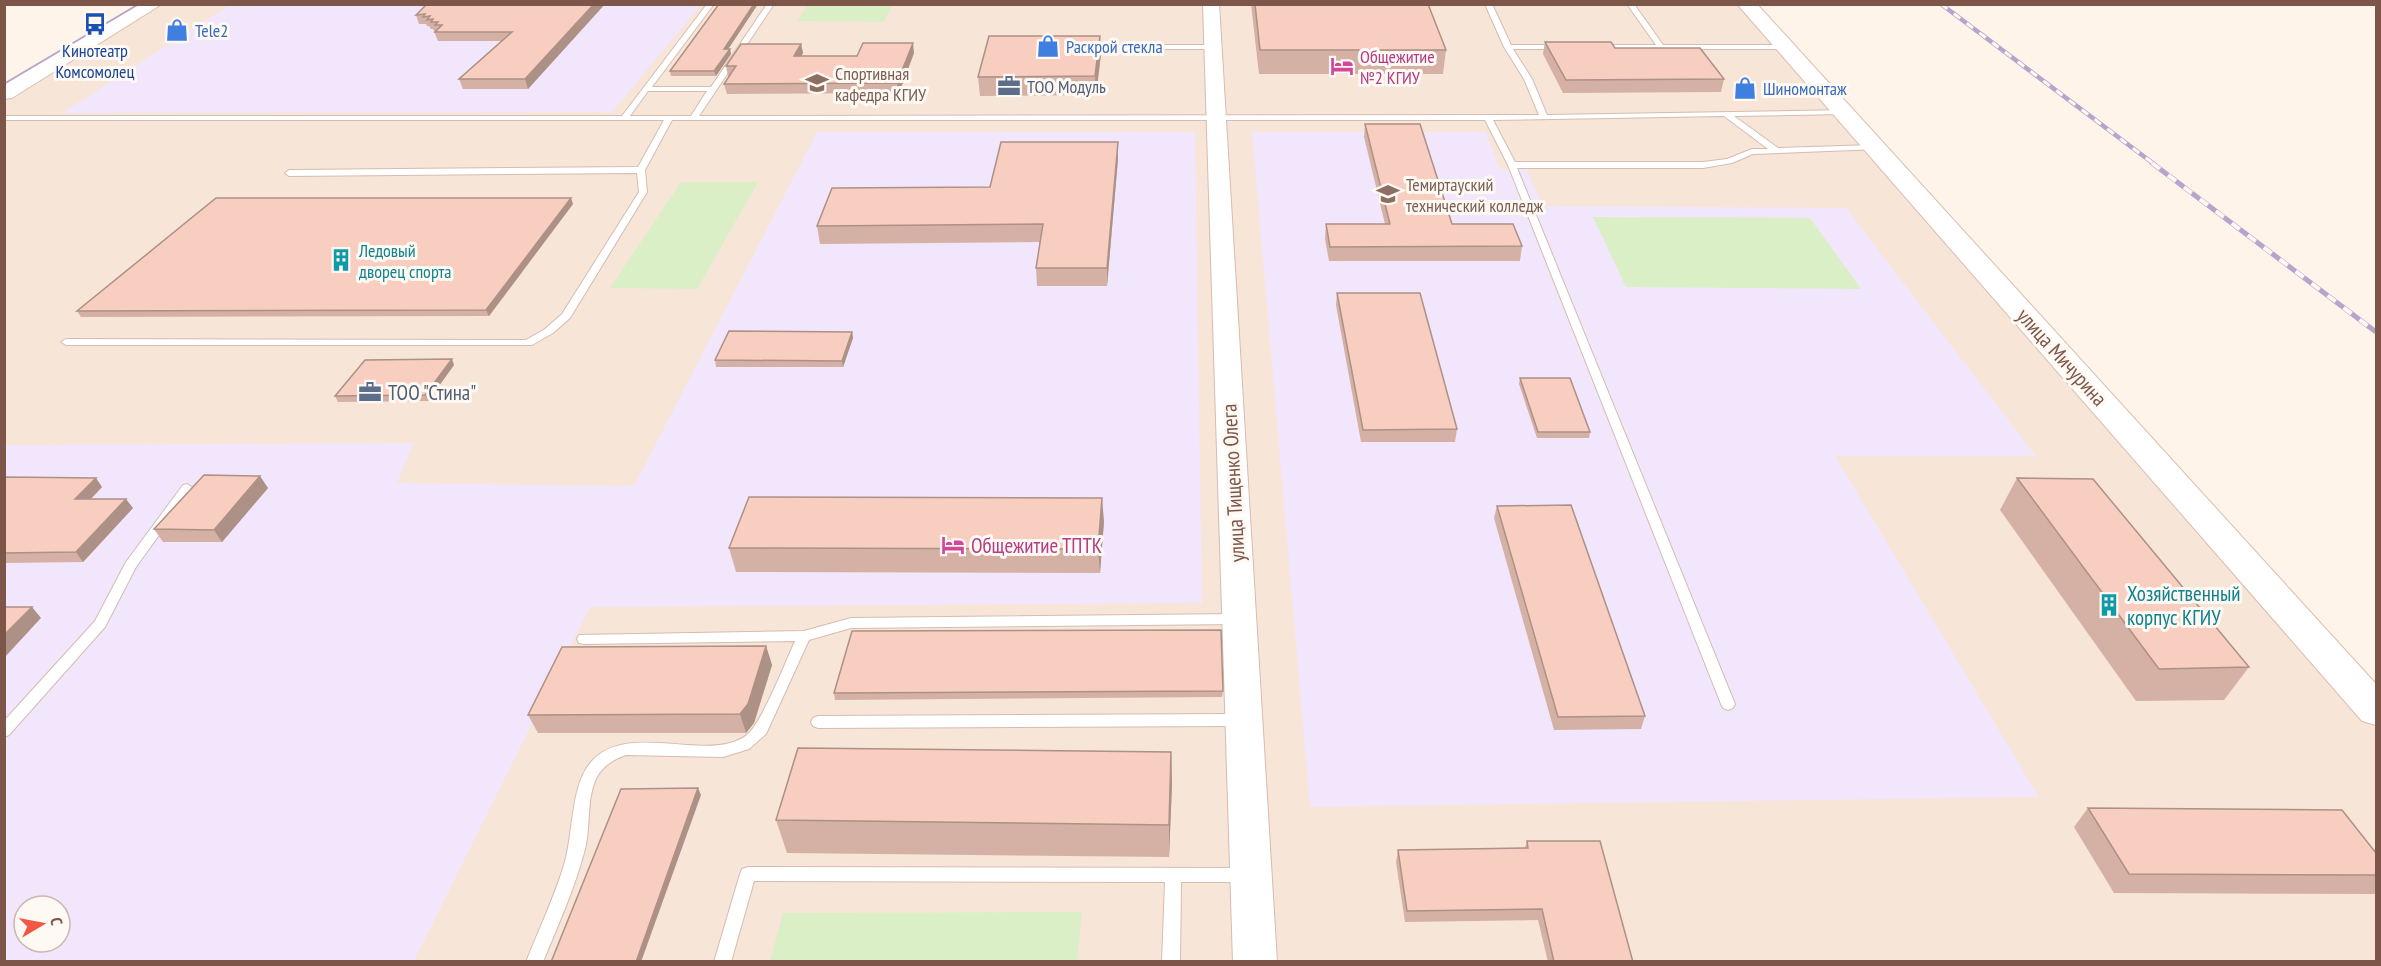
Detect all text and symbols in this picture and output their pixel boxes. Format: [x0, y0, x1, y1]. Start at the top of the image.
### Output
bus stop icon: Кинотеатр Комсомолец [82, 11, 108, 37]
shop icon: Tele2 [164, 17, 190, 43]
place label: Tele2 [195, 19, 228, 42]
shop icon: Раскрой стекла [1035, 33, 1061, 59]
place label: Раскрой стекла [1066, 35, 1163, 58]
place label: Кинотеатр Комсомолец [56, 39, 135, 83]
place label: Общежитие №2 КГИУ [1360, 45, 1435, 89]
hotel icon: Общежитие №2 КГИУ [1329, 53, 1355, 79]
place label: Спортивная кафедра КГИУ [835, 62, 927, 106]
school or university icon: Спортивная кафедра КГИУ [804, 70, 830, 96]
office icon: ТОО Модуль [996, 73, 1022, 99]
place label: ТОО Модуль [1027, 75, 1106, 98]
shop icon: Шиномонтаж [1732, 75, 1758, 101]
place label: Шиномонтаж [1763, 77, 1847, 100]
place label: Темиртауский технический колледж [1406, 173, 1544, 217]
school or university icon: Темиртауский технический колледж [1375, 181, 1401, 207]
place label: Ледовый дворец спорта [358, 239, 451, 283]
building icon: Ледовый дворец спорта [328, 247, 354, 273]
street label: улица Мичурина [2011, 303, 2113, 411]
office icon: ТОО "Стина" [357, 379, 383, 405]
place label: ТОО "Стина" [388, 379, 476, 406]
street label: улица Тищенко Олега [1215, 403, 1251, 563]
hotel icon: Общежитие ТПТК [940, 532, 966, 558]
place label: Общежитие ТПТК [971, 532, 1102, 559]
place label: Хозяйственный корпус КГИУ [2127, 580, 2240, 631]
building icon: Хозяйственный корпус КГИУ [2096, 592, 2122, 618]
north arrow [12, 894, 72, 954]
text: С [46, 916, 67, 927]

